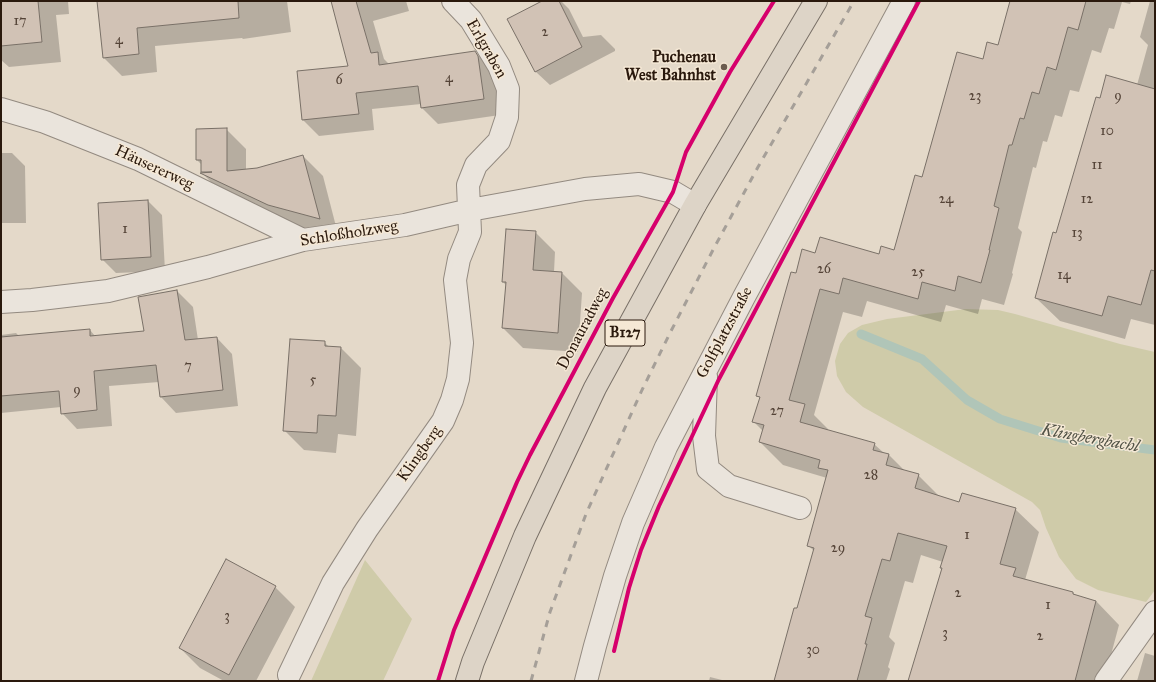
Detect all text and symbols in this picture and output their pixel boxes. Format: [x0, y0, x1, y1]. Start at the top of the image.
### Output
house number: 17 [13, 14, 27, 30]
street label: Erlgraben [461, 16, 511, 82]
house number: 2 [542, 25, 548, 41]
house number: 4 [115, 33, 123, 49]
place label: Puchenau West Bahnhst [625, 48, 716, 86]
marker: Puchenau West Bahnhst [719, 62, 729, 72]
house number: 4 [445, 71, 453, 87]
house number: 6 [335, 73, 343, 89]
house number: 23 [969, 89, 981, 105]
house number: 9 [1114, 89, 1122, 105]
house number: 10 [1100, 124, 1114, 140]
street label: Häusererweg [112, 141, 196, 195]
house number: 11 [1091, 158, 1103, 174]
house number: 24 [939, 192, 953, 208]
house number: 12 [1081, 192, 1093, 208]
street label: Schloßholzweg [299, 217, 399, 251]
house number: 1 [122, 222, 128, 238]
house number: 13 [1071, 226, 1083, 242]
house number: 26 [817, 262, 831, 278]
house number: 25 [911, 265, 925, 281]
house number: 14 [1057, 268, 1071, 284]
street label: Golfplatzstraße [693, 284, 757, 382]
street label: Donauradweg [553, 285, 613, 373]
road number: B127 [605, 320, 645, 346]
house number: 7 [184, 359, 192, 375]
house number: 5 [310, 373, 316, 389]
house number: 9 [73, 383, 81, 399]
house number: 27 [770, 404, 784, 420]
water label: Klingbergbachl [1039, 420, 1141, 458]
street label: Klingberg [394, 422, 446, 486]
house number: 28 [864, 468, 878, 484]
house number: 1 [964, 528, 970, 544]
house number: 29 [831, 541, 845, 557]
house number: 2 [955, 586, 961, 602]
house number: 1 [1045, 598, 1051, 614]
house number: 3 [224, 609, 230, 625]
house number: 3 [942, 626, 948, 642]
house number: 2 [1037, 629, 1043, 645]
house number: 30 [806, 643, 820, 659]

